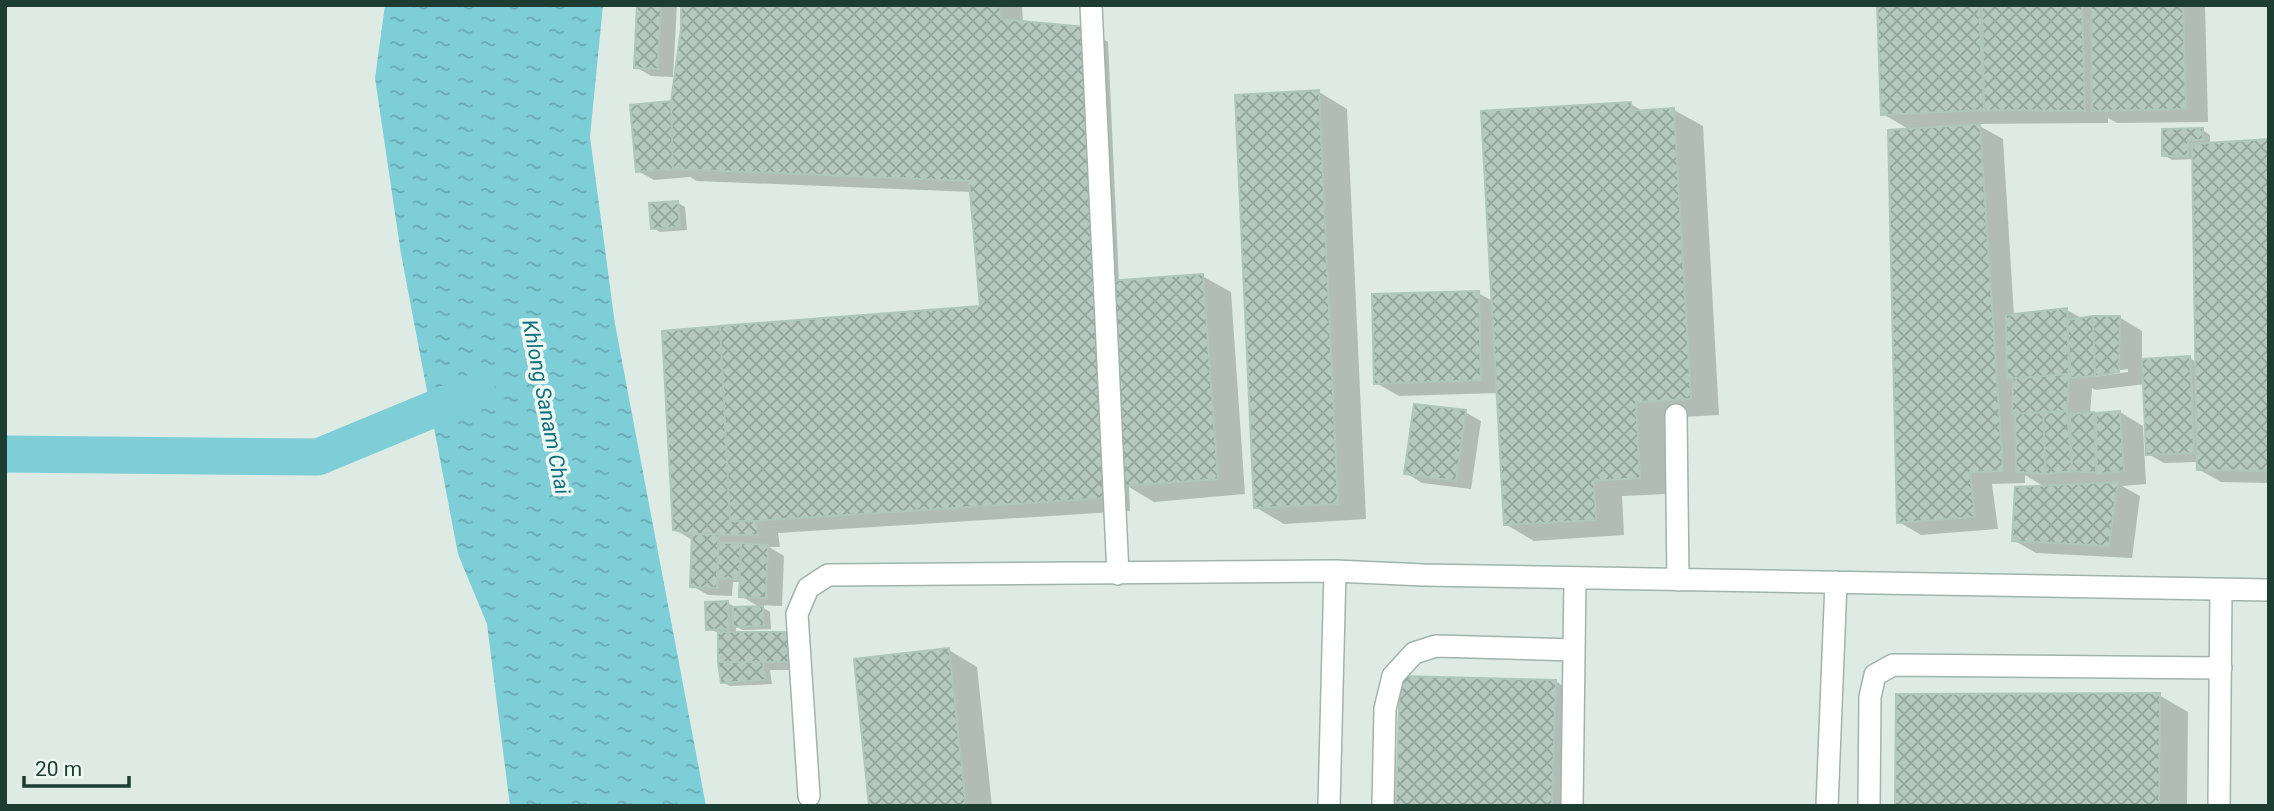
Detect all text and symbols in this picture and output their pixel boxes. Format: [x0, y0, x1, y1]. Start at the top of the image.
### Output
water label: Khlong Sanam Chai [517, 318, 575, 496]
scale bar [24, 744, 130, 788]
text: 20 m [35, 757, 82, 781]

